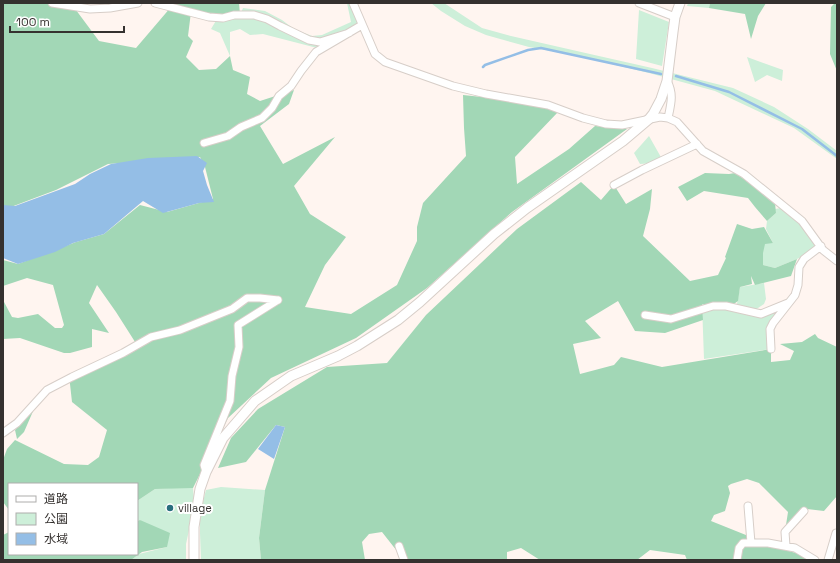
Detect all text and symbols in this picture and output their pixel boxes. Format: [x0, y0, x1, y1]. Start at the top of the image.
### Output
scale bar [10, 8, 124, 34]
text: 100 m [16, 14, 50, 30]
legend [8, 483, 138, 555]
text: 道路 [44, 491, 68, 507]
place label: village [178, 501, 212, 515]
marker: village [165, 503, 175, 513]
text: 公園 [44, 511, 68, 527]
text: 水域 [44, 531, 68, 547]

